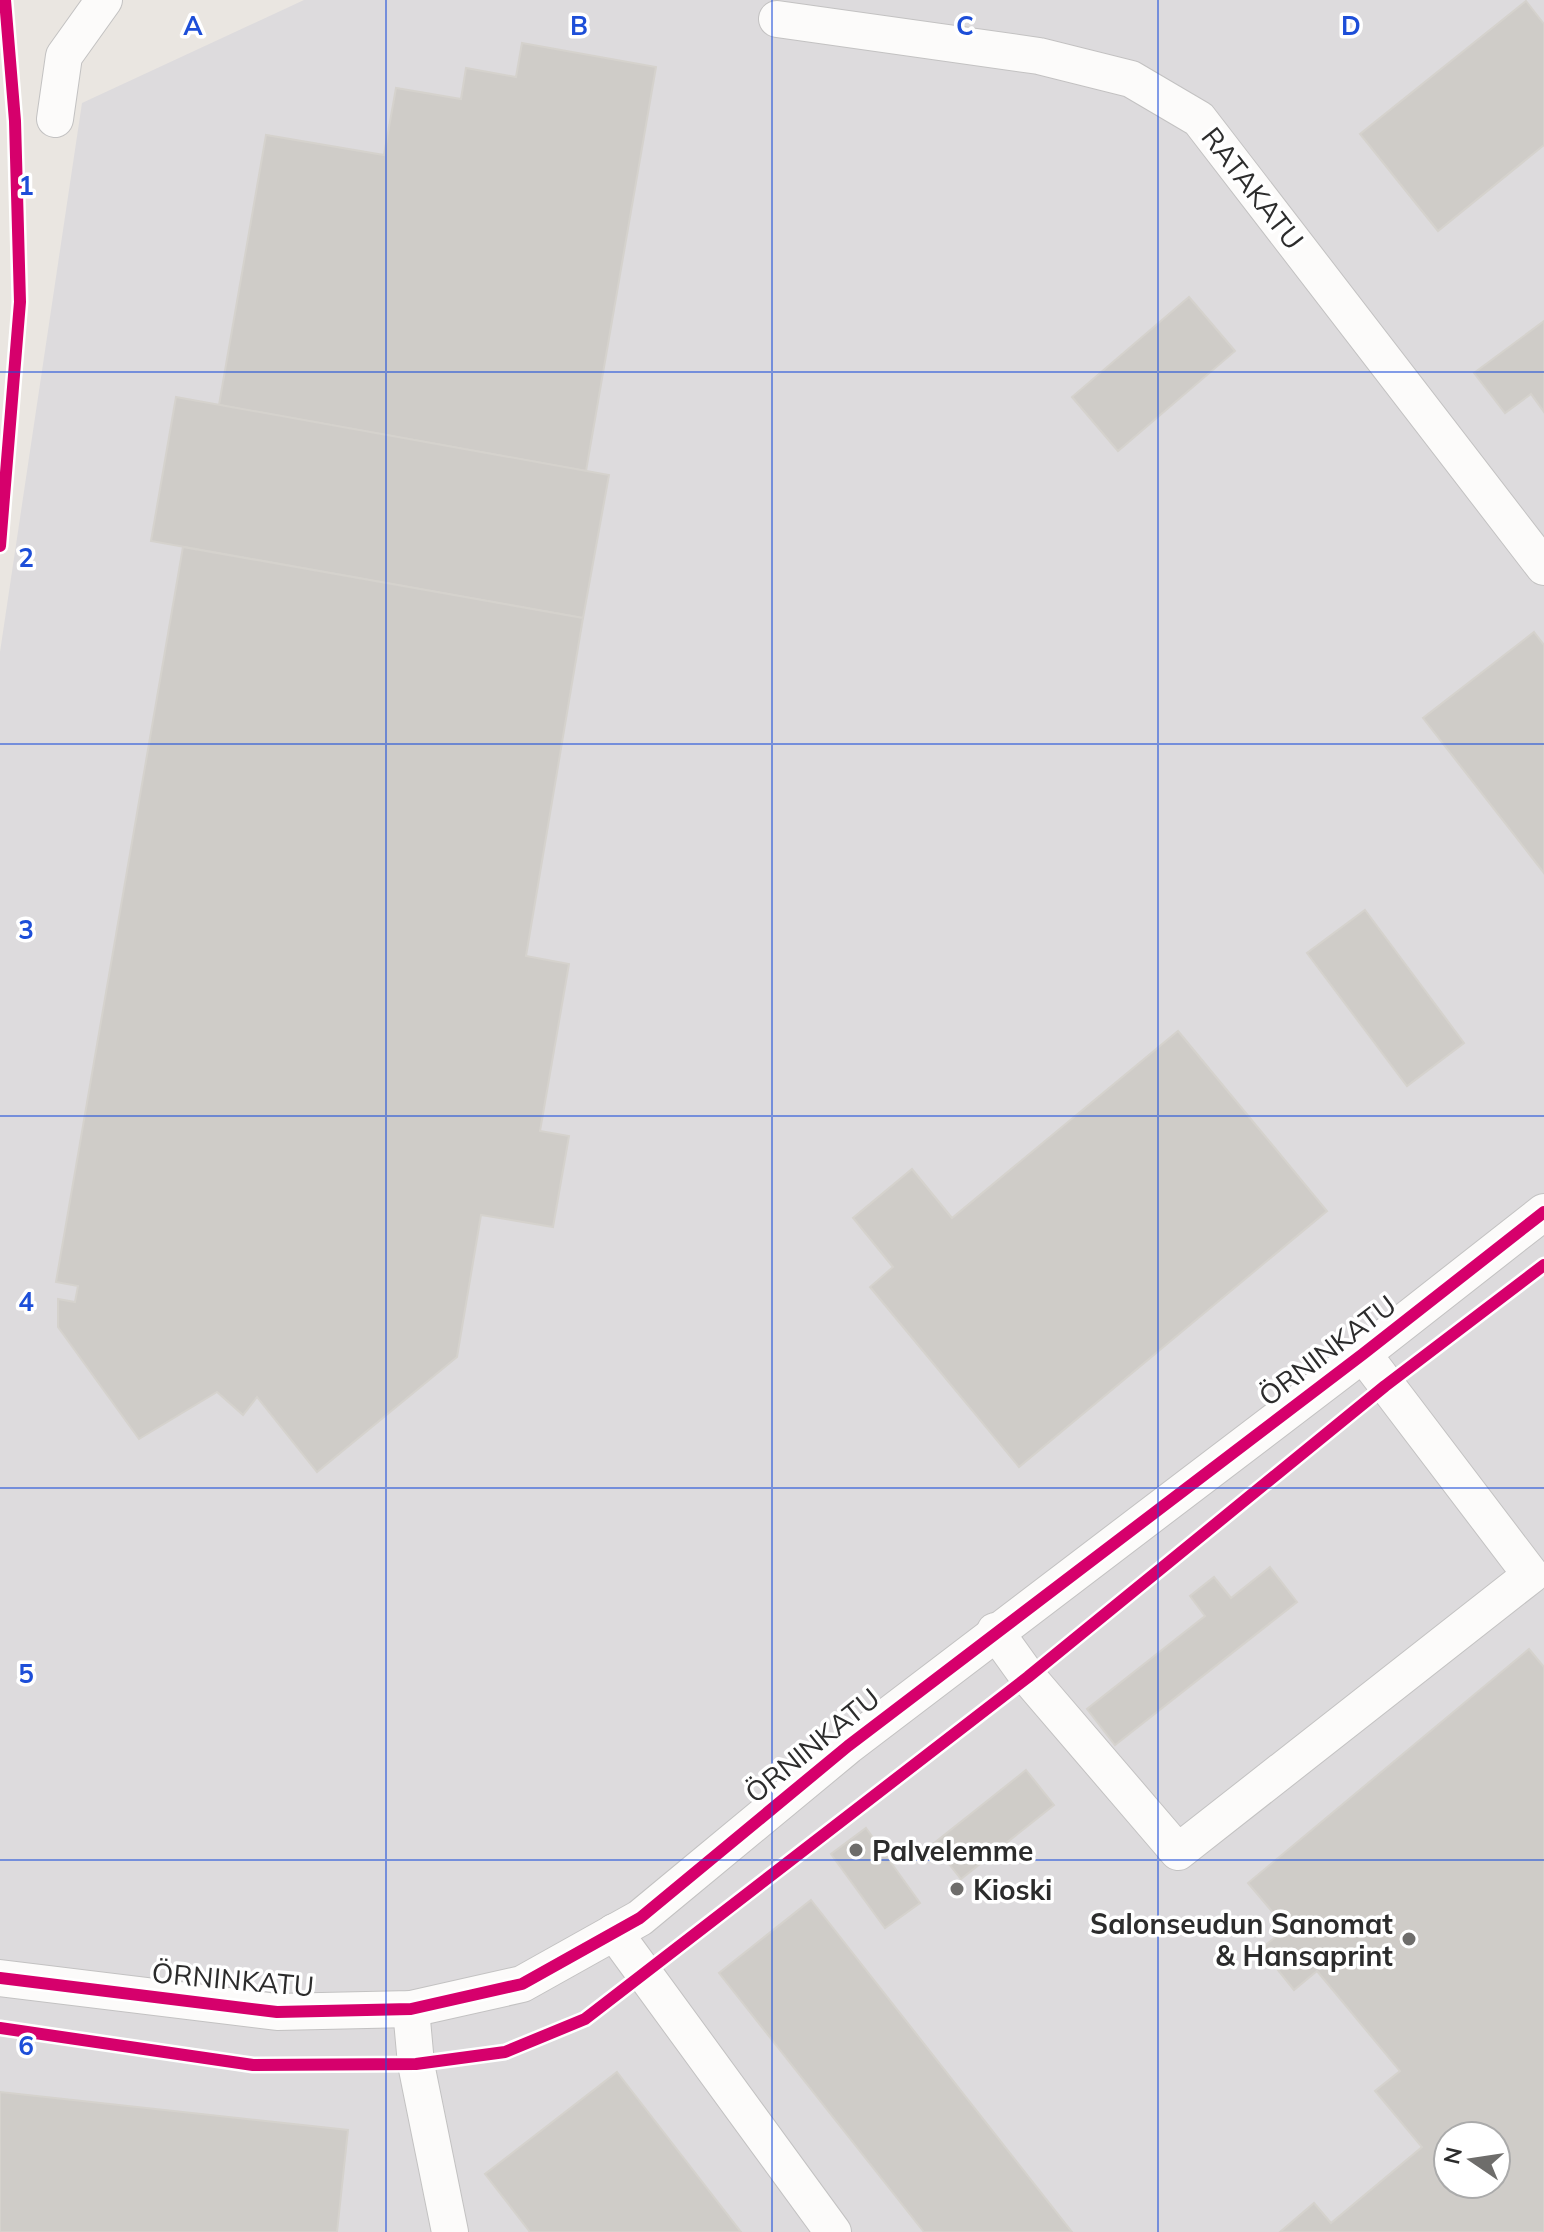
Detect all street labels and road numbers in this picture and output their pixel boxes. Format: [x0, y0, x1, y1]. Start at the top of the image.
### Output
street label: RATAKATU [1194, 120, 1312, 256]
street label: ÖRNINKATU [1251, 1287, 1403, 1413]
street label: ÖRNINKATU [738, 1680, 886, 1810]
street label: ÖRNINKATU [150, 1954, 316, 2004]

